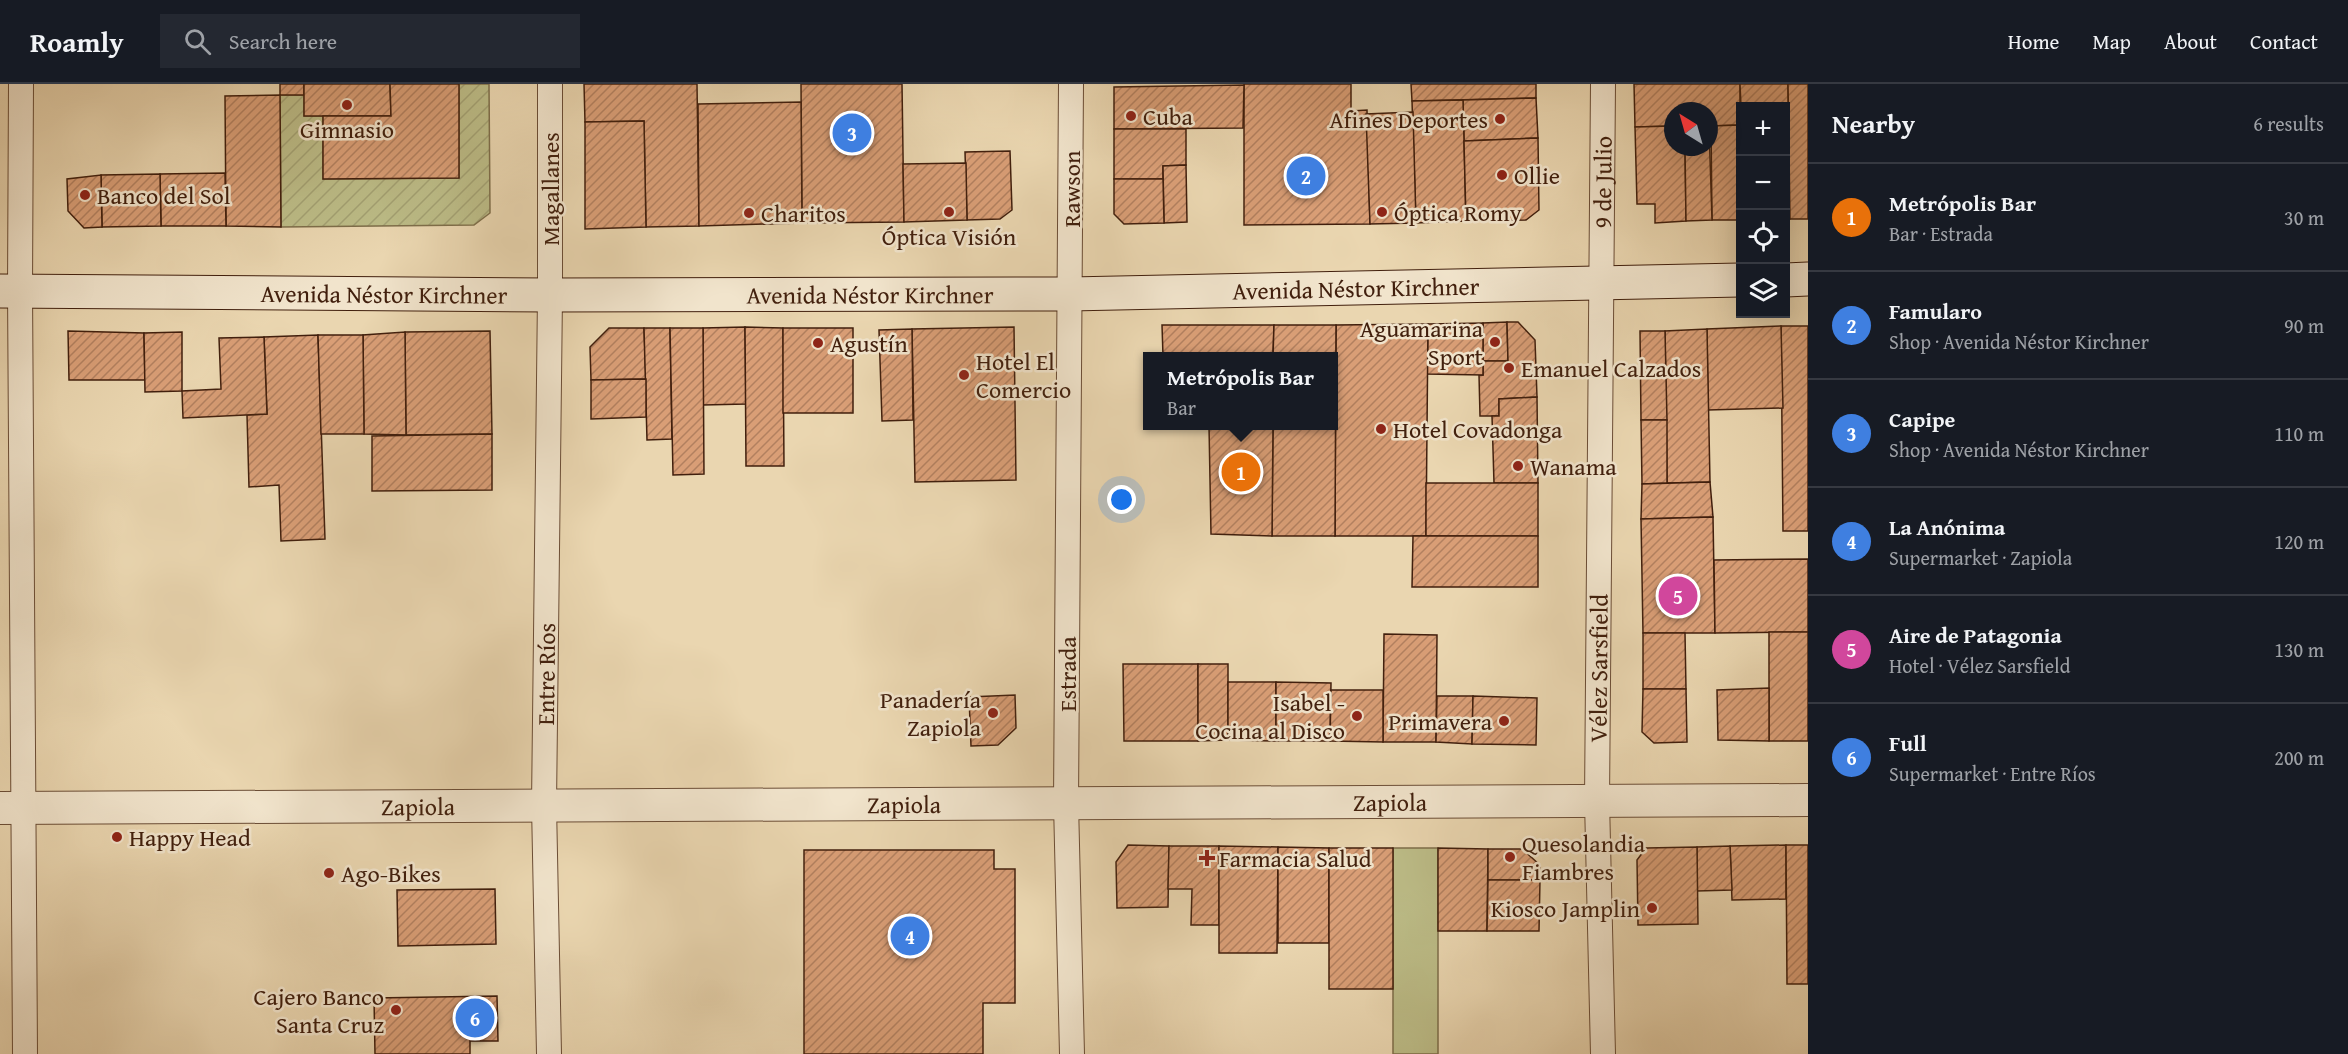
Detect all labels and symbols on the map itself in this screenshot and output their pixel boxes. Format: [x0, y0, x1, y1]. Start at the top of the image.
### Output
marker: Gimnasio [340, 98, 354, 112]
place label: Cuba [1143, 99, 1193, 134]
place label: Afines Deportes [1329, 102, 1488, 137]
north arrow [1664, 102, 1718, 156]
marker: Cuba [1124, 109, 1138, 123]
pin: 3 [832, 110, 872, 156]
place label: Gimnasio [300, 112, 394, 147]
marker: Afines Deportes [1493, 112, 1507, 126]
street label: Magallanes [533, 132, 568, 246]
street label: 9 de Julio [1584, 136, 1620, 229]
street label: Rawson [1054, 150, 1089, 228]
pin: 2 [1286, 154, 1326, 199]
place label: Ollie [1514, 158, 1560, 193]
marker: Ollie [1495, 168, 1509, 182]
place label: Banco del Sol [97, 178, 231, 213]
marker: Banco del Sol [78, 188, 92, 202]
place label: Óptica Romy [1394, 195, 1522, 230]
place label: Charitos [761, 196, 846, 231]
marker: Óptica Visión [942, 205, 956, 219]
marker: Óptica Romy [1375, 205, 1389, 219]
marker: Charitos [742, 206, 756, 220]
place label: Óptica Visión [882, 219, 1017, 254]
street label: Avenida Néstor Kirchner [1232, 268, 1480, 308]
street label: Avenida Néstor Kirchner [260, 275, 508, 312]
street label: Avenida Néstor Kirchner [746, 277, 994, 312]
place label: Aguamarina Sport [1360, 311, 1484, 374]
place label: Agustín [830, 326, 908, 361]
marker: Aguamarina Sport [1488, 335, 1502, 349]
marker: Agustín [811, 336, 825, 350]
place label: Hotel El Comercio [976, 344, 1071, 407]
place label: Emanuel Calzados [1521, 351, 1701, 386]
marker: Emanuel Calzados [1502, 361, 1516, 375]
marker: Hotel El Comercio [957, 368, 971, 382]
place label: Hotel Covadonga [1393, 412, 1563, 447]
marker: Hotel Covadonga [1374, 422, 1388, 436]
place label: Wanama [1530, 449, 1617, 484]
pin: 1 [1222, 450, 1260, 494]
marker: Wanama [1511, 459, 1525, 473]
your location [1107, 485, 1136, 514]
pin: 5 [1658, 574, 1698, 618]
street label: Vélez Sarsfield [1580, 593, 1616, 742]
street label: Entre Ríos [527, 623, 564, 726]
street label: Estrada [1050, 636, 1085, 712]
place label: Panadería Zapiola [880, 682, 982, 745]
place label: Isabel - Cocina al Disco [1195, 685, 1345, 748]
place label: Primavera [1388, 704, 1493, 739]
marker: Panadería Zapiola [986, 706, 1000, 720]
marker: Isabel - Cocina al Disco [1350, 709, 1364, 723]
marker: Primavera [1497, 714, 1511, 728]
street label: Zapiola [1353, 784, 1428, 820]
street label: Zapiola [867, 786, 942, 822]
street label: Zapiola [381, 788, 456, 824]
place label: Happy Head [129, 820, 251, 855]
place label: Quesolandia Fiambres [1522, 826, 1646, 889]
marker: Happy Head [110, 830, 124, 844]
place label: Farmacia Salud [1219, 841, 1372, 876]
marker: Quesolandia Fiambres [1503, 850, 1517, 864]
marker: Farmacia Salud [1200, 851, 1214, 865]
place label: Ago-Bikes [341, 856, 441, 891]
marker: Ago-Bikes [322, 866, 336, 880]
place label: Kiosco Jamplin [1491, 891, 1641, 926]
marker: Kiosco Jamplin [1645, 901, 1659, 915]
pin: 4 [890, 914, 930, 958]
place label: Cajero Banco Santa Cruz [254, 979, 384, 1042]
pin: 6 [456, 996, 494, 1040]
marker: Cajero Banco Santa Cruz [389, 1003, 403, 1017]

